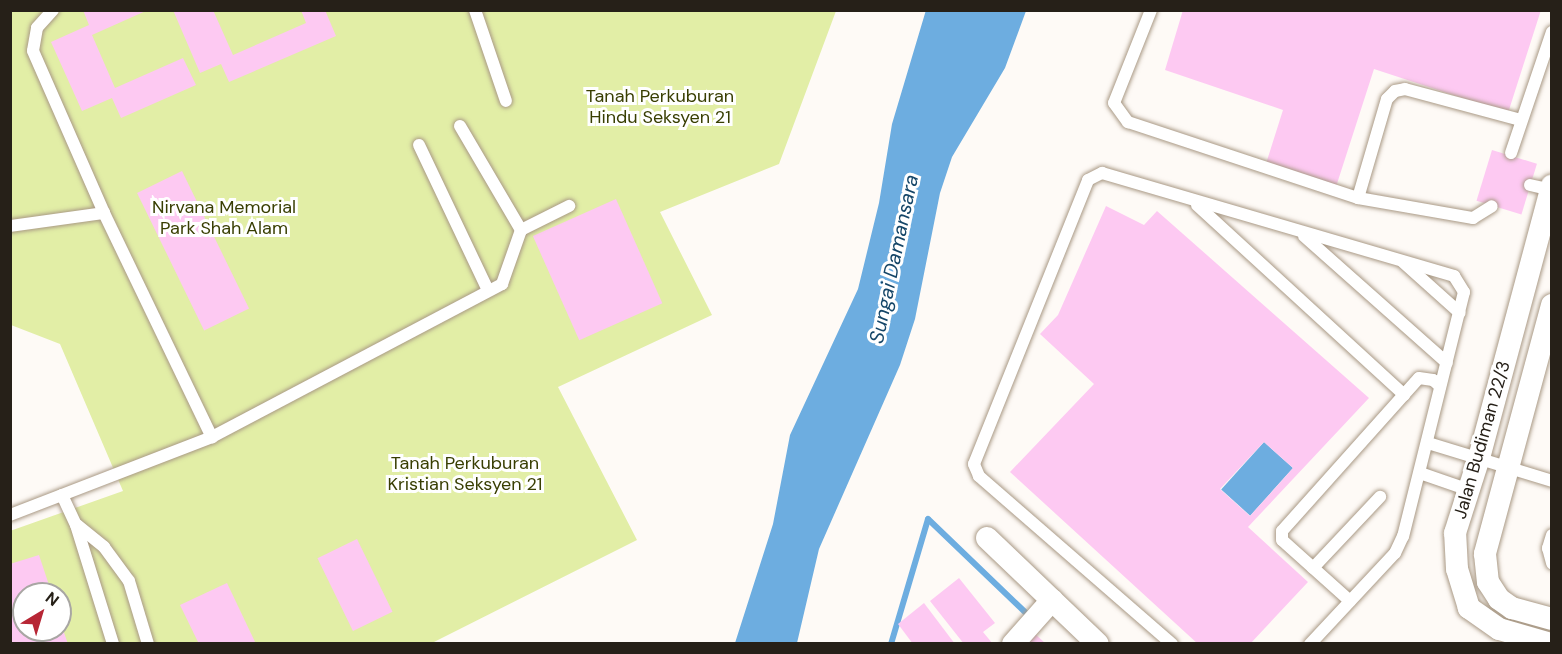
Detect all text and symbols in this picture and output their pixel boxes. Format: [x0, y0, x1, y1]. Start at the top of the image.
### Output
park label: Tanah Perkuburan Hindu Seksyen 21 [586, 86, 734, 128]
water label: Sungai Damansara [864, 172, 924, 346]
park label: Nirvana Memorial Park Shah Alam [152, 197, 296, 240]
street label: Jalan Budiman 22/3 [1449, 359, 1515, 521]
park label: Tanah Perkuburan Kristian Seksyen 21 [388, 453, 542, 496]
north arrow [12, 582, 72, 642]
text: N [41, 587, 63, 611]

